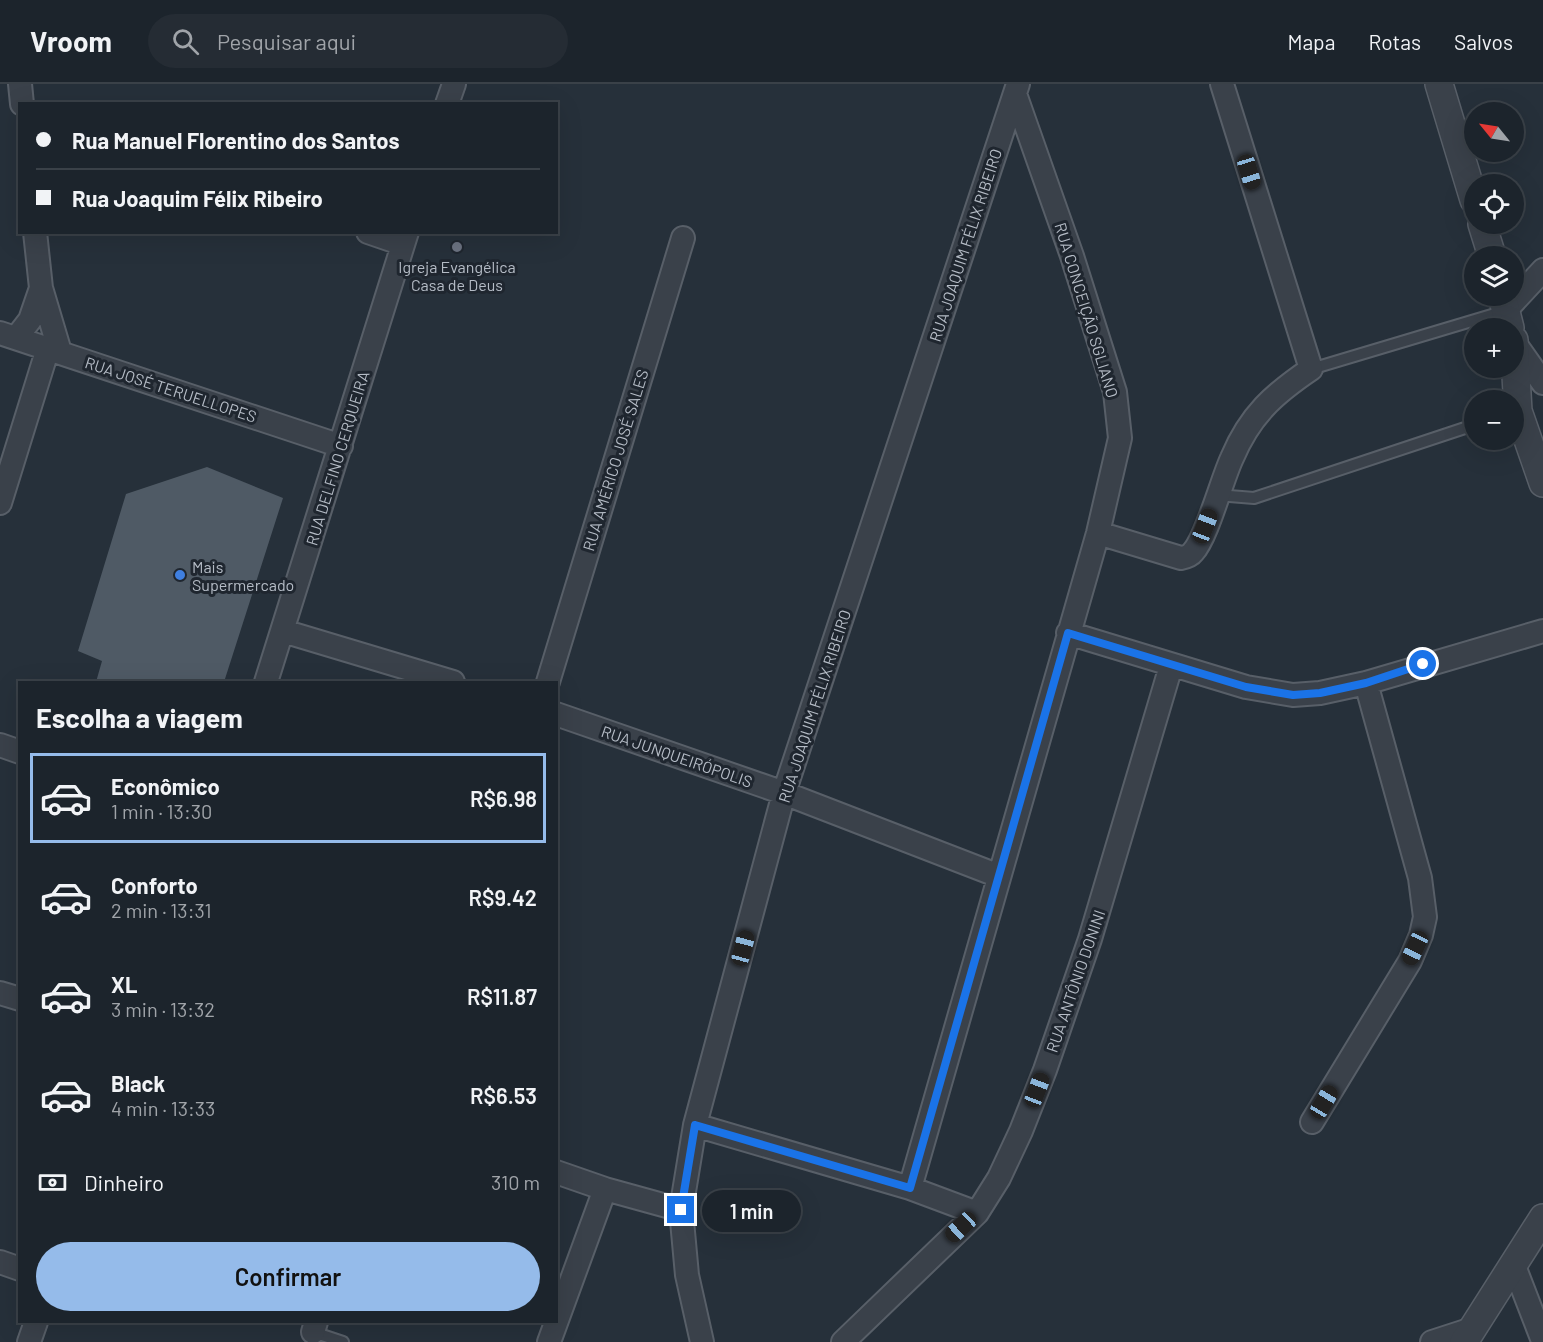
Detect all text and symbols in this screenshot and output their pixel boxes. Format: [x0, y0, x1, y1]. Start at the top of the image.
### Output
search box [148, 14, 568, 68]
text: Vroom [30, 24, 112, 58]
icon: search [169, 25, 202, 58]
text: Pesquisar aqui [217, 28, 356, 54]
text: Mapa [1287, 29, 1335, 54]
text: Rotas [1368, 29, 1421, 54]
text: Salvos [1454, 29, 1513, 54]
north arrow [1464, 102, 1524, 162]
map controls [1464, 102, 1524, 450]
text: Rua Manuel Florentino dos Santos [72, 127, 400, 153]
street label: RUA JOAQUIM FÉLIX RIBEIRO [925, 146, 1005, 344]
car [1235, 152, 1263, 192]
button: locate [1464, 174, 1524, 234]
text: Rua Joaquim Félix Ribeiro [72, 185, 323, 211]
street label: RUA CONCEIÇÃO SGLIANO [1051, 220, 1123, 400]
marker: Igreja Evangélica Casa de Deus [450, 240, 464, 254]
button: layers [1464, 246, 1524, 306]
place label: Igreja Evangélica Casa de Deus [398, 257, 516, 294]
button: + [1464, 318, 1524, 378]
street label: RUA JOSÉ TERUELLOPES [83, 352, 259, 426]
street label: RUA AMÉRICO JOSÉ SALES [578, 367, 652, 553]
street label: RUA DELFINO CERQUEIRA [301, 368, 373, 548]
button: − [1464, 390, 1524, 450]
car [1190, 506, 1220, 546]
place label: Mais Supermercado [192, 557, 294, 594]
marker: Mais Supermercado [173, 568, 187, 582]
street label: RUA JOAQUIM FÉLIX RIBEIRO [774, 607, 854, 805]
route start [1409, 650, 1436, 677]
text: Escolha a viagem [36, 701, 243, 733]
street label: RUA JUNQUEIRÓPOLIS [599, 721, 755, 791]
icon: car [39, 771, 93, 825]
text: Econômico [111, 773, 220, 799]
text: R$6.98 [470, 785, 537, 811]
text: 1 min · 13:30 [111, 799, 212, 823]
icon: car [39, 870, 93, 924]
text: Conforto [111, 872, 198, 898]
text: R$9.42 [468, 884, 537, 910]
text: 2 min · 13:31 [111, 898, 212, 922]
street label: RUA ANTÔNIO DONINI [1042, 907, 1108, 1055]
car [730, 928, 756, 968]
car [1399, 928, 1431, 968]
icon: car [39, 969, 93, 1023]
text: XL [111, 971, 137, 997]
text: R$11.87 [467, 983, 537, 1009]
text: 3 min · 13:32 [111, 997, 215, 1021]
icon: car [39, 1068, 93, 1122]
text: Black [111, 1070, 165, 1096]
car [1022, 1070, 1052, 1110]
text: R$6.53 [470, 1082, 537, 1108]
car [1307, 1082, 1341, 1122]
text: 4 min · 13:33 [111, 1096, 215, 1120]
icon: cash [36, 1166, 69, 1199]
text: Dinheiro [84, 1169, 164, 1195]
text: 310 m [491, 1170, 540, 1194]
callout: 1 min [702, 1189, 801, 1231]
route end [667, 1196, 694, 1223]
text: 1 min [730, 1199, 773, 1223]
car [942, 1208, 980, 1246]
button: Confirmar [36, 1242, 540, 1311]

